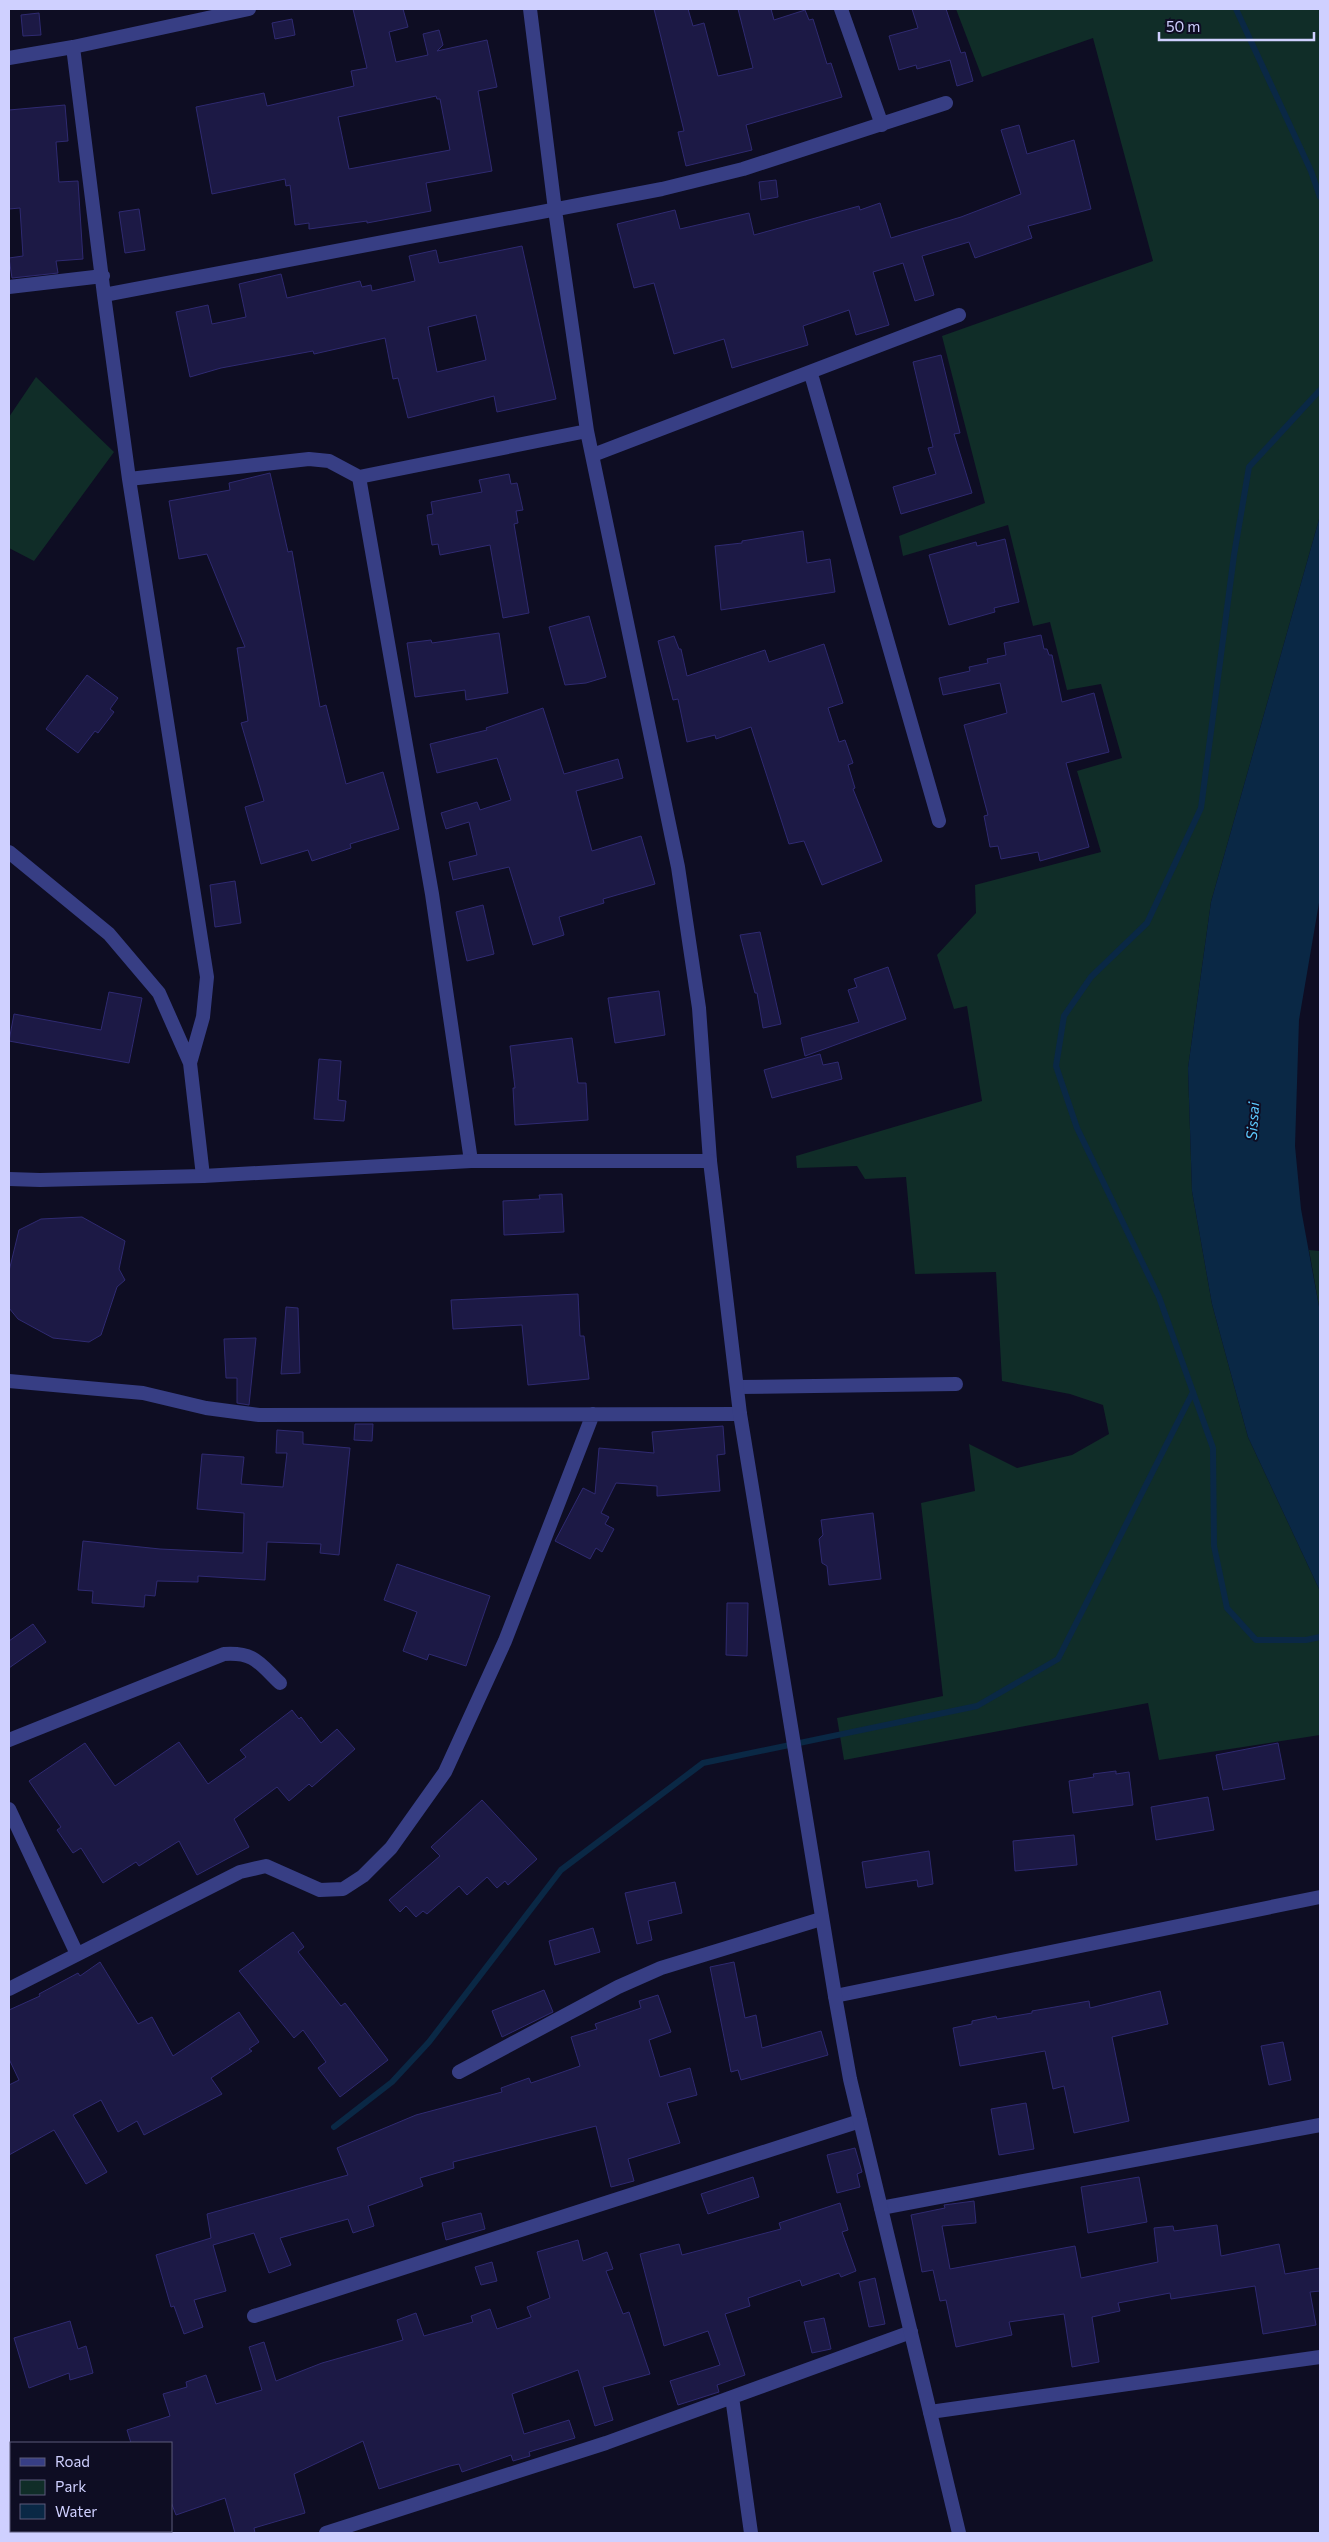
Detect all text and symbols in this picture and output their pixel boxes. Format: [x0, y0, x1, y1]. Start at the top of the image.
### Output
scale bar [1159, 10, 1314, 42]
text: 50 m [1166, 17, 1200, 35]
water label: Sissai [1242, 1100, 1262, 1141]
legend [10, 2442, 172, 2532]
text: Road [55, 2452, 90, 2470]
text: Park [55, 2477, 86, 2495]
text: Water [55, 2502, 97, 2520]

